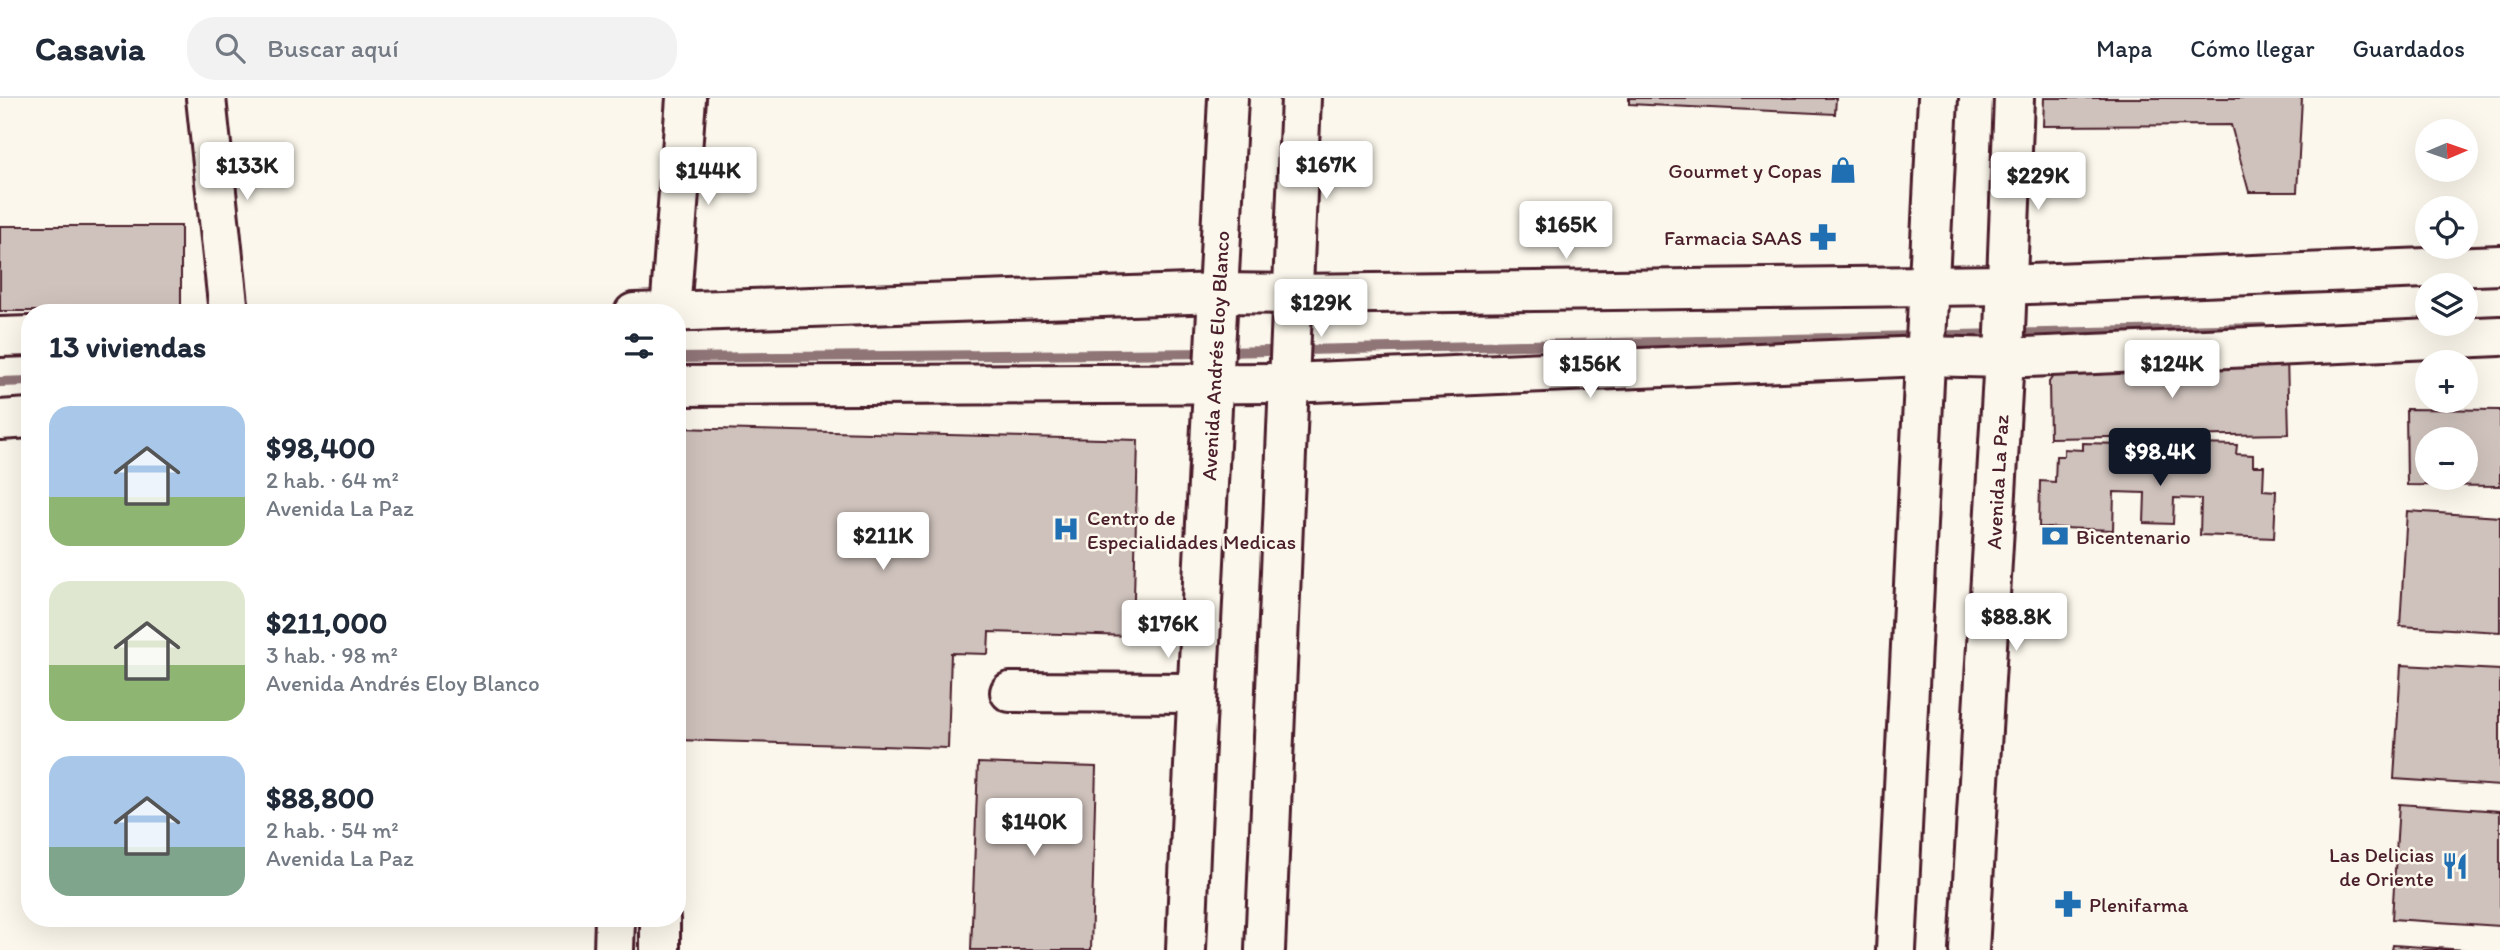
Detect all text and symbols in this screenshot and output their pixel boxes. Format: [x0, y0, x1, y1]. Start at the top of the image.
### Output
search box [187, 17, 677, 80]
text: Casavia [35, 29, 145, 68]
icon: search [211, 29, 249, 67]
text: Buscar aquí [267, 32, 399, 64]
text: Mapa [2096, 34, 2152, 63]
text: Cómo llegar [2190, 34, 2315, 63]
text: Guardados [2353, 34, 2465, 63]
north arrow [2415, 119, 2478, 182]
map controls [2415, 119, 2478, 490]
pin: $167K [1277, 141, 1375, 201]
pin: $133K [198, 142, 296, 202]
pin: $144K [659, 148, 757, 207]
text: $167K [1296, 150, 1356, 178]
text: $133K [216, 151, 278, 179]
pin: $229K [1989, 152, 2087, 212]
shop icon: Gourmet y Copas [1828, 155, 1858, 185]
text: $144K [676, 156, 740, 184]
place label: Gourmet y Copas [1668, 158, 1822, 183]
text: $229K [2007, 161, 2069, 189]
button: locate [2415, 196, 2478, 259]
pin: $165K [1517, 202, 1615, 261]
text: $165K [1535, 210, 1597, 238]
pharmacy icon: Farmacia SAAS [1808, 222, 1838, 252]
place label: Farmacia SAAS [1664, 225, 1802, 250]
street label: Avenida Andrés Eloy Blanco [1196, 230, 1234, 481]
button: layers [2415, 273, 2478, 336]
pin: $129K [1272, 280, 1370, 339]
text: $129K [1290, 288, 1352, 316]
icon: filters [620, 327, 658, 365]
text: 13 viviendas [49, 328, 206, 365]
pin: $156K [1541, 341, 1639, 400]
pin: $124K [2123, 341, 2221, 400]
text: $156K [1559, 349, 1621, 377]
text: $124K [2141, 349, 2203, 377]
button: + [2415, 350, 2478, 413]
street label: Avenida La Paz [1980, 413, 2013, 550]
button: − [2415, 427, 2478, 490]
pin: $98.4K [2103, 428, 2217, 488]
text: $98,400 [266, 429, 375, 466]
icon: home [105, 434, 189, 518]
text: $98.4K [2125, 437, 2195, 465]
text: 2 hab. · 64 m² [266, 466, 399, 494]
text: Avenida La Paz [266, 494, 414, 522]
place label: Centro de Especialidades Medicas [1087, 505, 1296, 554]
pin: $211K [834, 512, 932, 572]
hospital icon: Centro de Especialidades Medicas [1051, 514, 1081, 544]
text: $211K [853, 521, 913, 549]
bank icon: Bicentenario [2040, 521, 2070, 551]
place label: Bicentenario [2076, 524, 2191, 549]
pin: $88.8K [1959, 594, 2073, 653]
pin: $176K [1119, 601, 1217, 660]
text: $88.8K [1981, 602, 2051, 630]
text: $211,000 [266, 604, 387, 641]
icon: home [105, 609, 189, 693]
text: $176K [1138, 609, 1198, 637]
text: 3 hab. · 98 m² [266, 641, 398, 669]
text: Avenida Andrés Eloy Blanco [266, 669, 540, 697]
text: $88,800 [266, 779, 375, 816]
icon: home [105, 784, 189, 868]
pin: $140K [985, 798, 1083, 858]
text: $140K [1001, 807, 1067, 835]
text: 2 hab. · 54 m² [266, 816, 399, 844]
place label: Las Delicias de Oriente [2329, 842, 2434, 891]
text: Avenida La Paz [266, 844, 414, 872]
restaurant icon: Las Delicias de Oriente [2440, 851, 2470, 881]
pharmacy icon: Plenifarma [2053, 889, 2083, 919]
place label: Plenifarma [2089, 892, 2189, 917]

